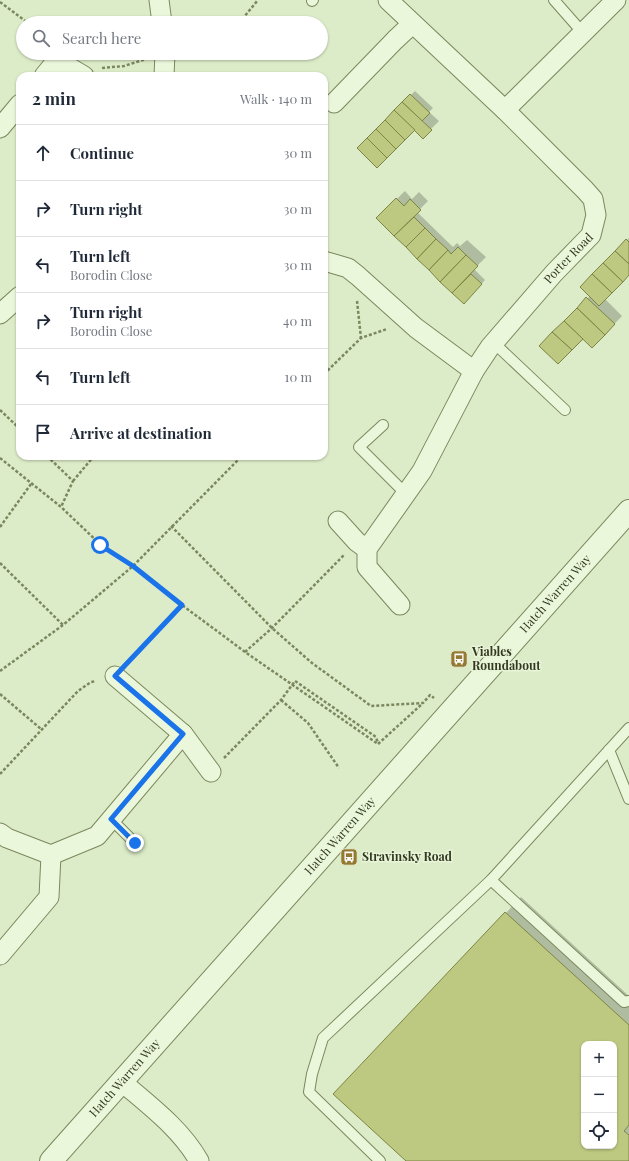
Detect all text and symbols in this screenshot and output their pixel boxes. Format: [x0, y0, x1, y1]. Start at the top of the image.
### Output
search box [16, 16, 328, 60]
icon: search [30, 27, 52, 49]
text: Search here [62, 28, 141, 48]
text: 2 min [32, 87, 76, 109]
text: Walk · 140 m [240, 90, 312, 107]
icon: ahead [32, 142, 54, 164]
text: Continue [70, 143, 134, 163]
text: 30 m [284, 144, 312, 161]
icon: right [32, 198, 54, 220]
text: Turn right [70, 199, 143, 219]
text: 30 m [284, 200, 312, 217]
street label: Porter Road [540, 229, 596, 286]
text: Turn left [70, 246, 131, 266]
icon: left [32, 254, 54, 276]
text: 30 m [284, 256, 312, 273]
text: Borodin Close [70, 266, 152, 283]
text: Turn right [70, 302, 143, 322]
icon: right [32, 310, 54, 332]
text: 40 m [283, 312, 312, 329]
text: Borodin Close [70, 322, 152, 339]
icon: left [32, 366, 54, 388]
text: Turn left [70, 367, 131, 387]
text: 10 m [285, 368, 312, 385]
icon: arrive [32, 422, 54, 444]
text: Arrive at destination [70, 423, 212, 443]
route start [91, 536, 109, 554]
street label: Hatch Warren Way [516, 551, 594, 636]
place label: Viables Roundabout [471, 643, 541, 673]
bus stop icon: Viables Roundabout [449, 649, 469, 669]
street label: Hatch Warren Way [300, 793, 378, 878]
route end [126, 834, 144, 852]
bus stop icon: Stravinsky Road [339, 847, 359, 867]
place label: Stravinsky Road [362, 848, 452, 864]
street label: Hatch Warren Way [85, 1035, 163, 1120]
map controls [581, 1041, 617, 1149]
button: + [581, 1041, 617, 1077]
button: − [581, 1077, 617, 1113]
button: locate [581, 1113, 617, 1149]

